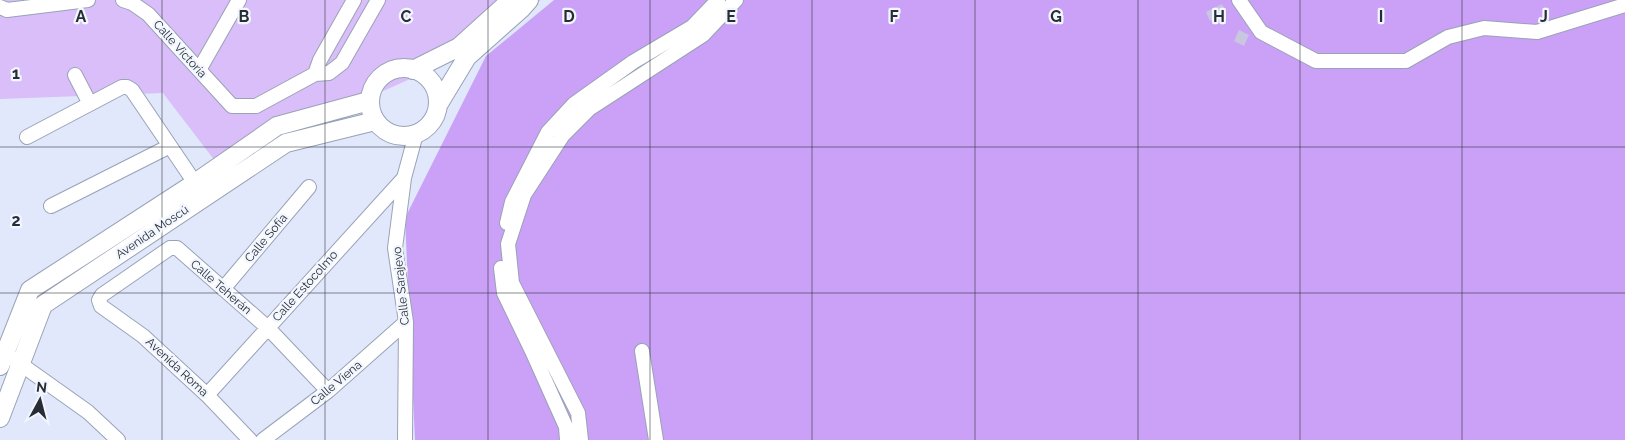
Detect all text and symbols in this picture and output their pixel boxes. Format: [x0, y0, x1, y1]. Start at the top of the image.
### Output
text: A [76, 7, 87, 26]
text: B [239, 7, 250, 26]
text: C [401, 7, 412, 26]
text: D [563, 7, 575, 26]
text: E [726, 7, 736, 26]
text: F [889, 7, 899, 26]
text: G [1050, 7, 1062, 26]
text: H [1213, 7, 1225, 26]
text: I [1379, 7, 1383, 26]
text: J [1540, 7, 1548, 26]
street label: Calle Victoria [150, 17, 210, 81]
text: 1 [12, 64, 20, 83]
street label: Avenida Moscú [113, 203, 191, 261]
text: 2 [11, 211, 21, 230]
street label: Calle Sofía [242, 211, 290, 265]
street label: Calle Sarajevo [390, 246, 412, 326]
street label: Calle Estocolmo [269, 248, 341, 324]
street label: Calle Teherán [188, 257, 254, 317]
street label: Avenida Roma [143, 335, 211, 399]
street label: Calle Viena [308, 358, 364, 408]
north arrow [15, 375, 65, 425]
text: N [35, 379, 48, 396]

